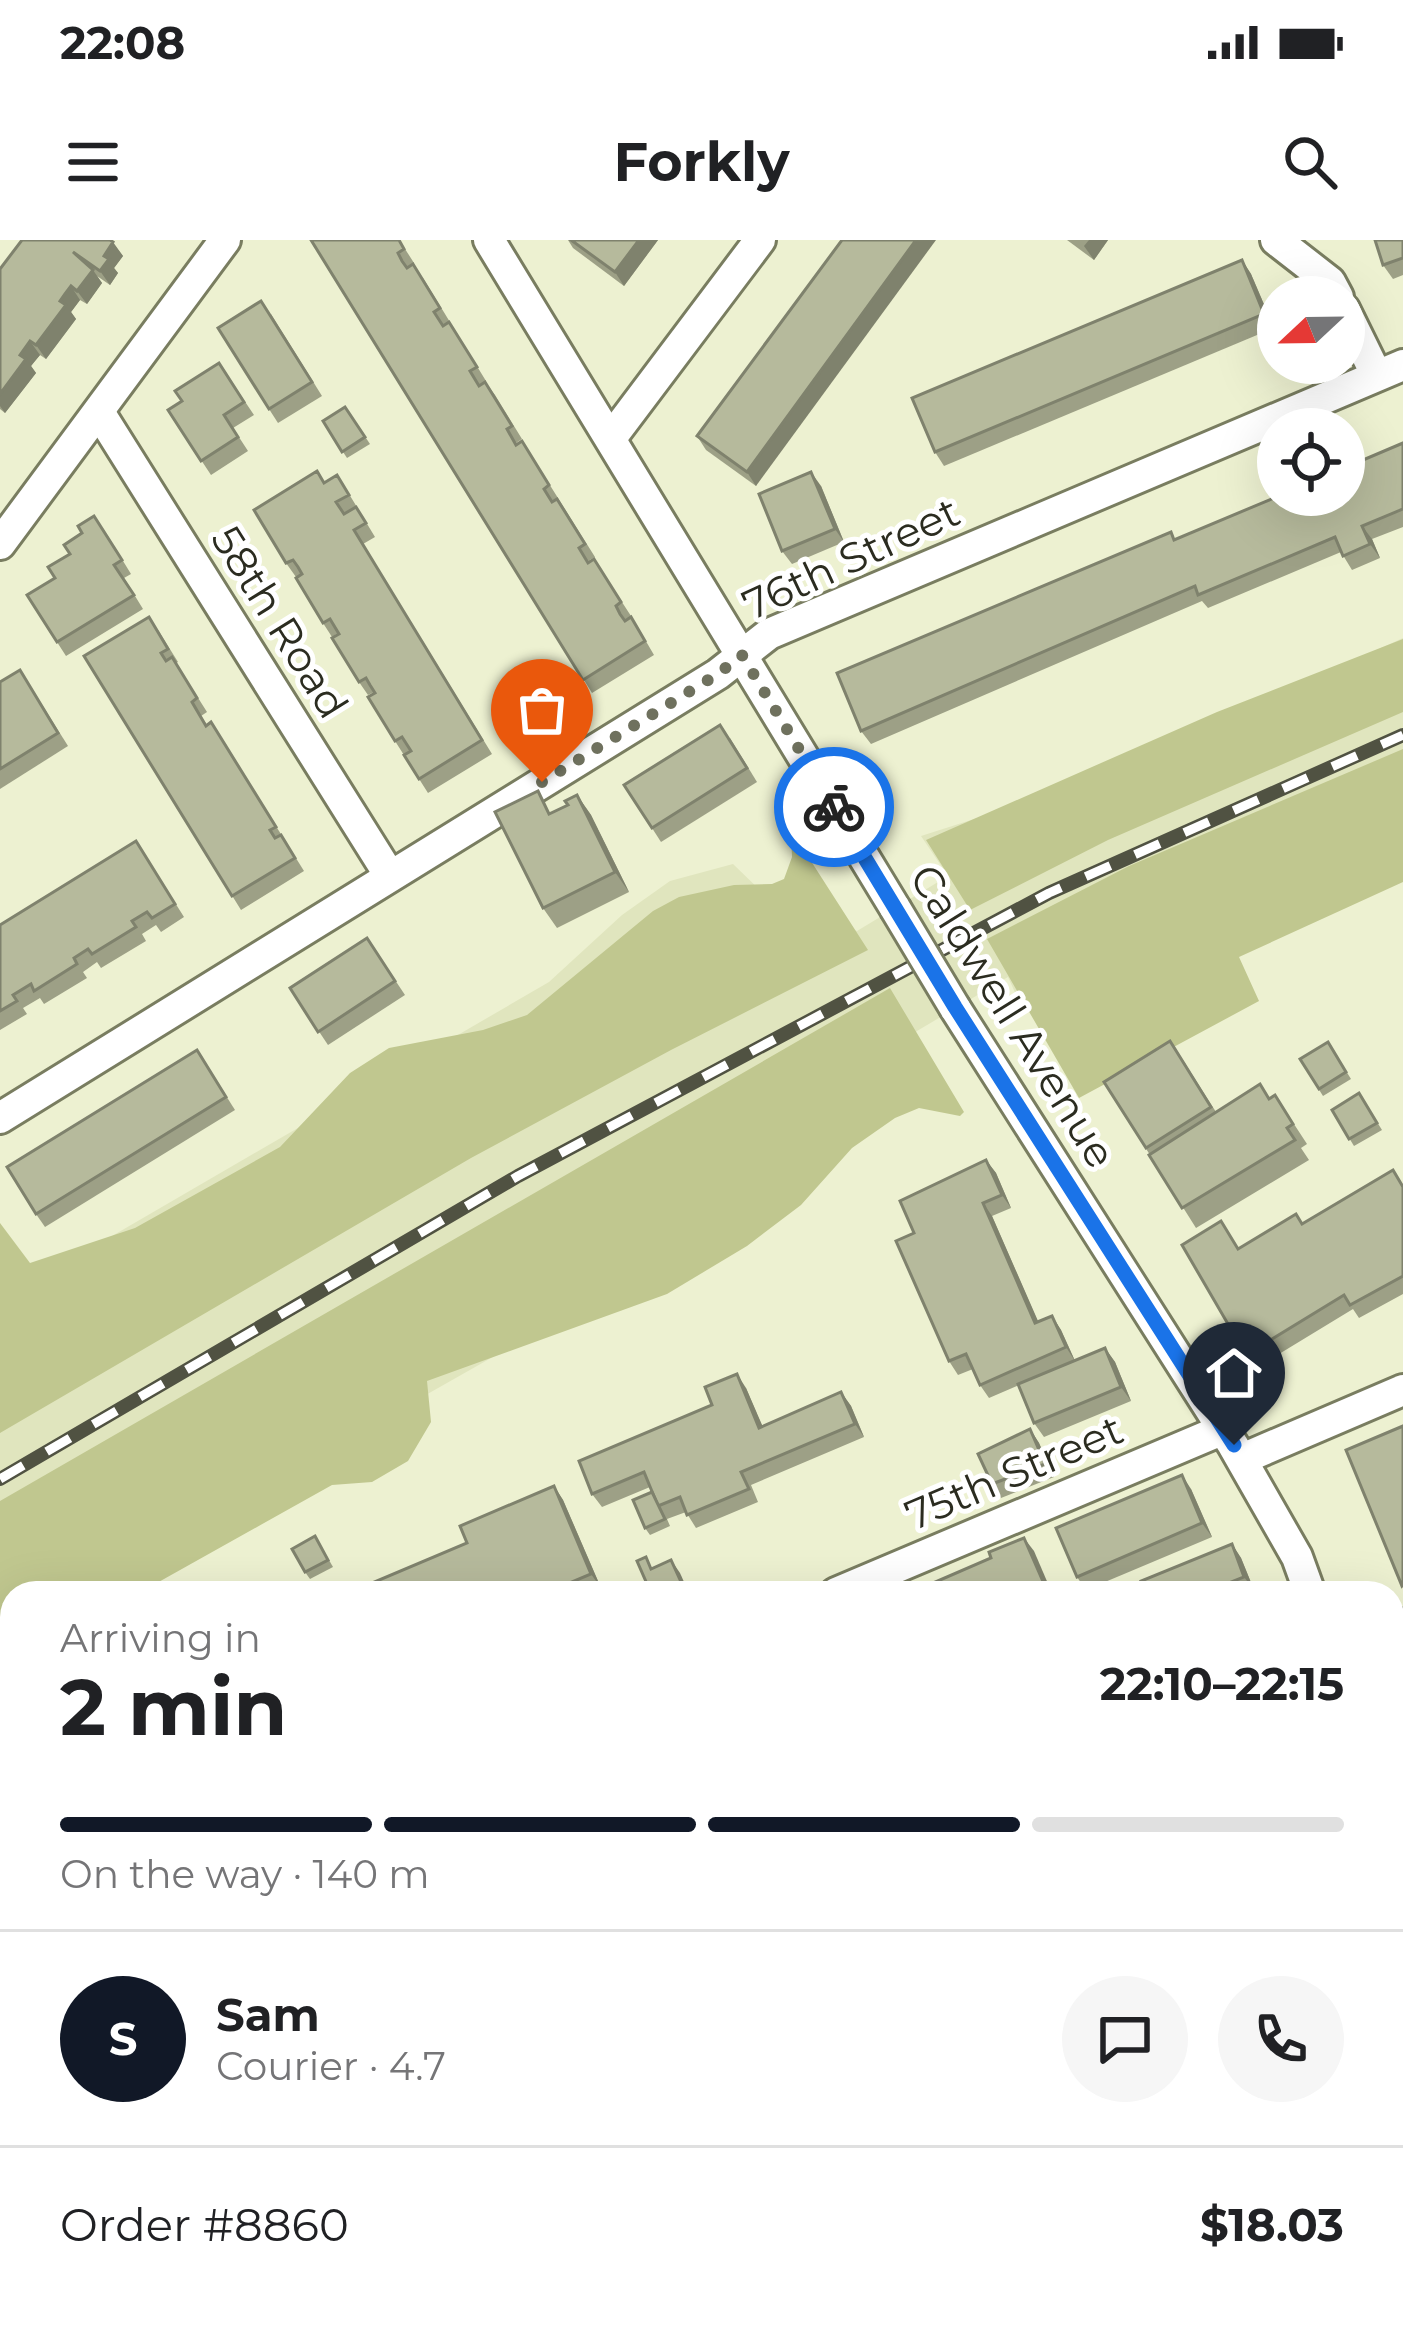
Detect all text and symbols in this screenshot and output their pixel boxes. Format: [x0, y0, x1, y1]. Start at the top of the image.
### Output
text: 22:08 [60, 15, 185, 70]
icon: menu [60, 129, 126, 195]
text: Forkly [613, 129, 790, 195]
icon: search [1277, 129, 1343, 195]
north arrow [1257, 276, 1365, 384]
map controls [1257, 276, 1365, 516]
button: locate [1257, 408, 1365, 516]
street label: 76th Street [734, 485, 968, 631]
street label: 58th Road [200, 516, 360, 728]
pin [491, 659, 593, 782]
icon: bag [509, 677, 575, 743]
courier [774, 747, 894, 867]
icon: bike [801, 774, 867, 840]
street label: Caldwell Avenue [899, 855, 1127, 1177]
pin [1183, 1322, 1285, 1445]
icon: home [1201, 1340, 1267, 1406]
street label: 75th Street [897, 1403, 1131, 1541]
text: Arriving in [60, 1614, 261, 1662]
text: 22:10–22:15 [1100, 1656, 1344, 1711]
text: 2 min [60, 1659, 287, 1755]
text: On the way · 140 m [60, 1850, 430, 1898]
button: chat [1062, 1976, 1188, 2102]
button: phone [1218, 1976, 1344, 2102]
text: Sam [216, 1987, 320, 2042]
text: S [109, 2011, 137, 2066]
text: Courier · 4.7 [216, 2042, 446, 2090]
text: Order #8860 [60, 2197, 349, 2252]
text: $18.03 [1200, 2197, 1344, 2252]

